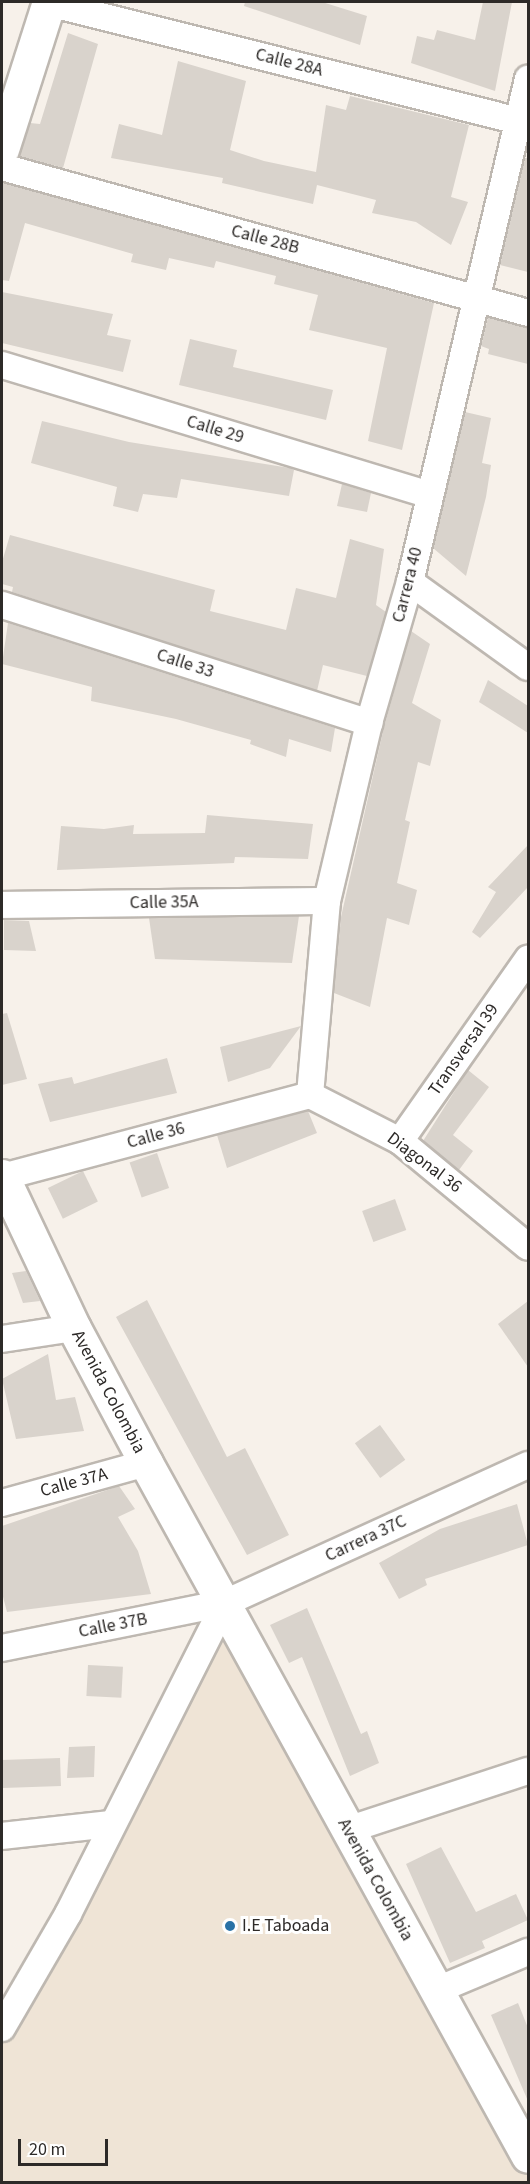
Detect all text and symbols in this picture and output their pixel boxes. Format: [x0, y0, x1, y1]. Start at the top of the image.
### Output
street label: Calle 28A [253, 44, 325, 82]
street label: Calle 28B [229, 221, 301, 259]
street label: Calle 29 [184, 411, 246, 449]
street label: Carrera 40 [388, 545, 428, 625]
street label: Calle 33 [154, 645, 216, 683]
street label: Calle 35A [129, 892, 199, 914]
street label: Transversal 39 [424, 1000, 504, 1100]
street label: Calle 36 [125, 1118, 187, 1154]
street label: Diagonal 36 [382, 1128, 466, 1198]
street label: Avenida Colombia [66, 1327, 150, 1457]
street label: Calle 37A [38, 1464, 110, 1502]
street label: Carrera 37C [322, 1511, 410, 1567]
street label: Calle 37B [77, 1609, 149, 1643]
street label: Avenida Colombia [332, 1815, 418, 1945]
place label: I.E Taboada [242, 1915, 329, 1937]
marker: I.E Taboada [223, 1919, 237, 1933]
scale bar [21, 2127, 111, 2165]
text: 20 m [29, 2137, 65, 2162]

